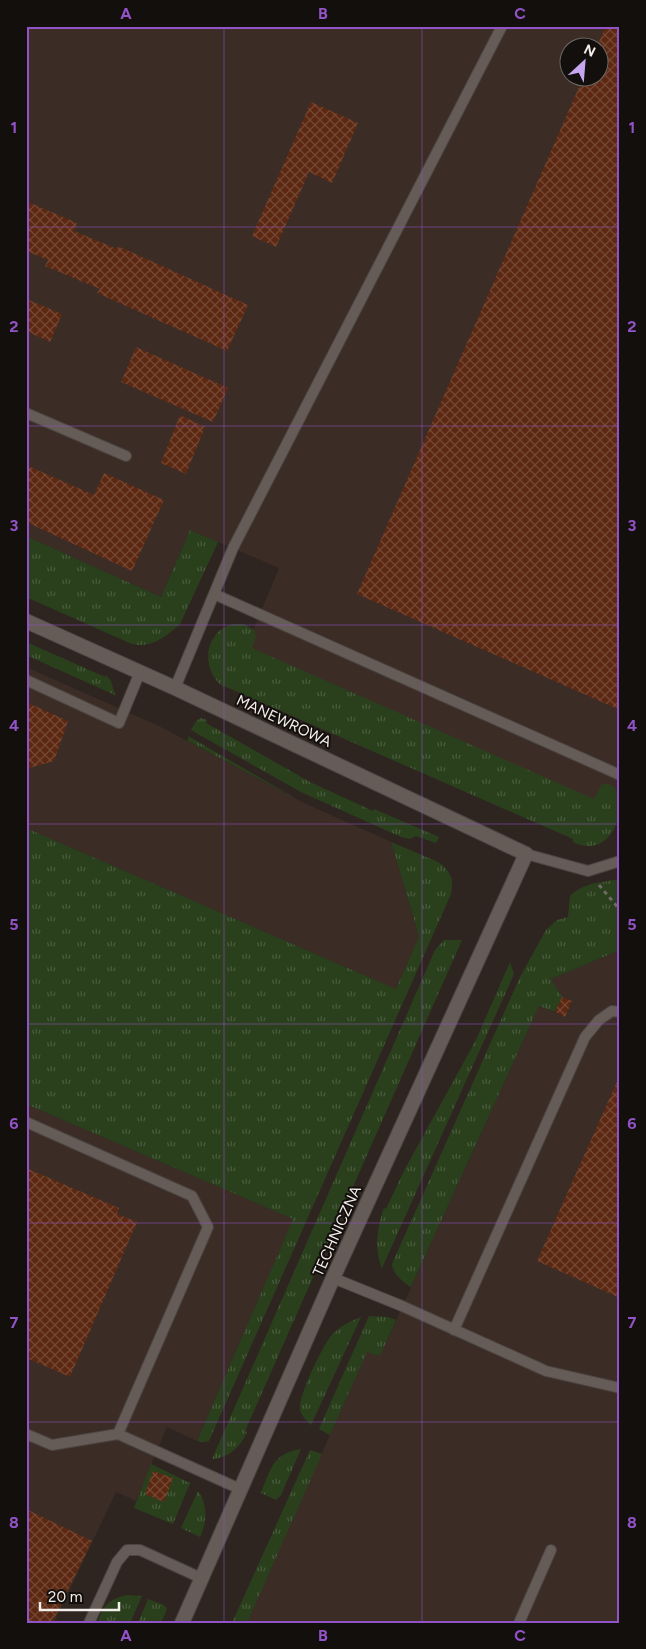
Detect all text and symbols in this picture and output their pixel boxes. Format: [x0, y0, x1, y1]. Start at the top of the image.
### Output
text: A [120, 4, 132, 23]
text: B [318, 4, 328, 23]
text: C [514, 4, 526, 23]
north arrow [558, 38, 608, 88]
text: N [581, 41, 598, 61]
text: 1 [11, 118, 17, 137]
text: 1 [629, 118, 635, 137]
text: 2 [9, 317, 19, 336]
text: 2 [627, 317, 637, 336]
text: 3 [10, 516, 19, 535]
text: 3 [628, 516, 637, 535]
street label: MANEWROWA [234, 691, 334, 751]
text: 4 [9, 716, 19, 735]
text: 4 [627, 716, 637, 735]
text: 5 [9, 915, 19, 934]
text: 5 [627, 915, 637, 934]
text: 6 [9, 1114, 19, 1133]
text: 6 [627, 1114, 637, 1133]
street label: TECHNICZNA [309, 1183, 365, 1279]
text: 7 [10, 1313, 19, 1332]
text: 7 [628, 1313, 637, 1332]
text: 8 [9, 1513, 19, 1532]
text: 8 [627, 1513, 637, 1532]
scale bar [40, 1579, 119, 1611]
text: 20 m [48, 1588, 82, 1606]
text: A [120, 1626, 132, 1645]
text: B [318, 1626, 328, 1645]
text: C [514, 1626, 526, 1645]

